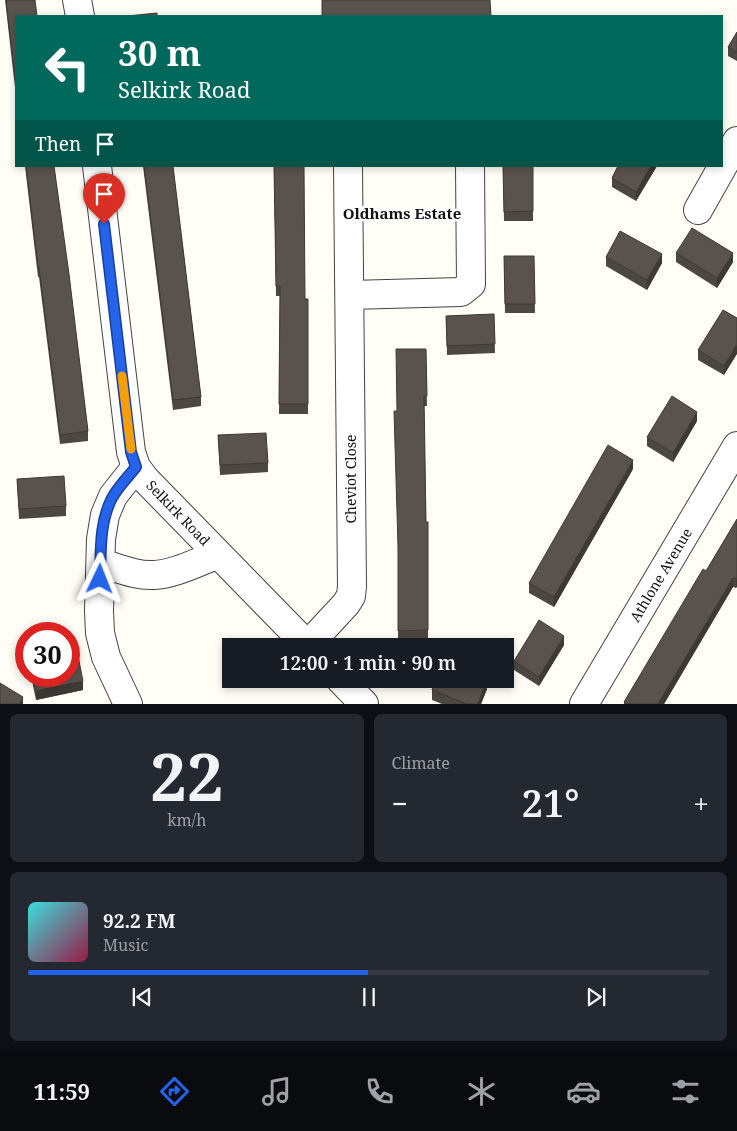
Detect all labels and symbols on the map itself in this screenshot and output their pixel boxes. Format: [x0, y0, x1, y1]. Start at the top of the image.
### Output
pin [83, 173, 125, 224]
district label: Oldhams Estate [343, 203, 461, 223]
street label: Cheviot Close [341, 434, 360, 524]
street label: Selkirk Road [142, 476, 215, 550]
street label: Athlone Avenue [625, 524, 696, 625]
position arrow [73, 552, 125, 604]
speed limit sign: 30 [15, 622, 80, 687]

